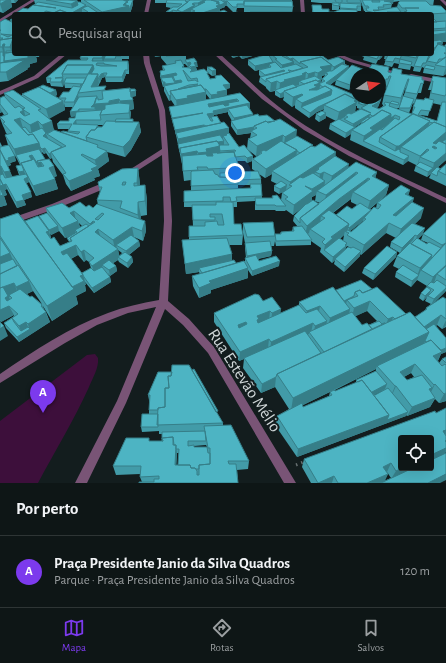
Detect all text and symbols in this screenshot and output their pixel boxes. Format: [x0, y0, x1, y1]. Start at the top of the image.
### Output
search box [12, 12, 434, 56]
icon: search [26, 23, 48, 45]
text: Pesquisar aqui [58, 26, 142, 41]
north arrow [350, 68, 386, 104]
your location [225, 163, 245, 183]
street label: Rua Estevão Mélio [205, 326, 284, 435]
pin: A [30, 380, 56, 413]
map controls [398, 435, 434, 471]
button: locate [398, 435, 434, 471]
text: Por perto [16, 500, 79, 517]
text: Praça Presidente Janio da Silva Quadros [54, 556, 290, 571]
text: A [25, 565, 33, 578]
text: 120 m [400, 565, 430, 578]
text: Parque · Praça Presidente Janio da Silva Quadros [54, 574, 295, 587]
tab: Mapa [62, 617, 86, 654]
tab: Rotas [210, 617, 234, 654]
tab: Salvos [357, 617, 384, 654]

